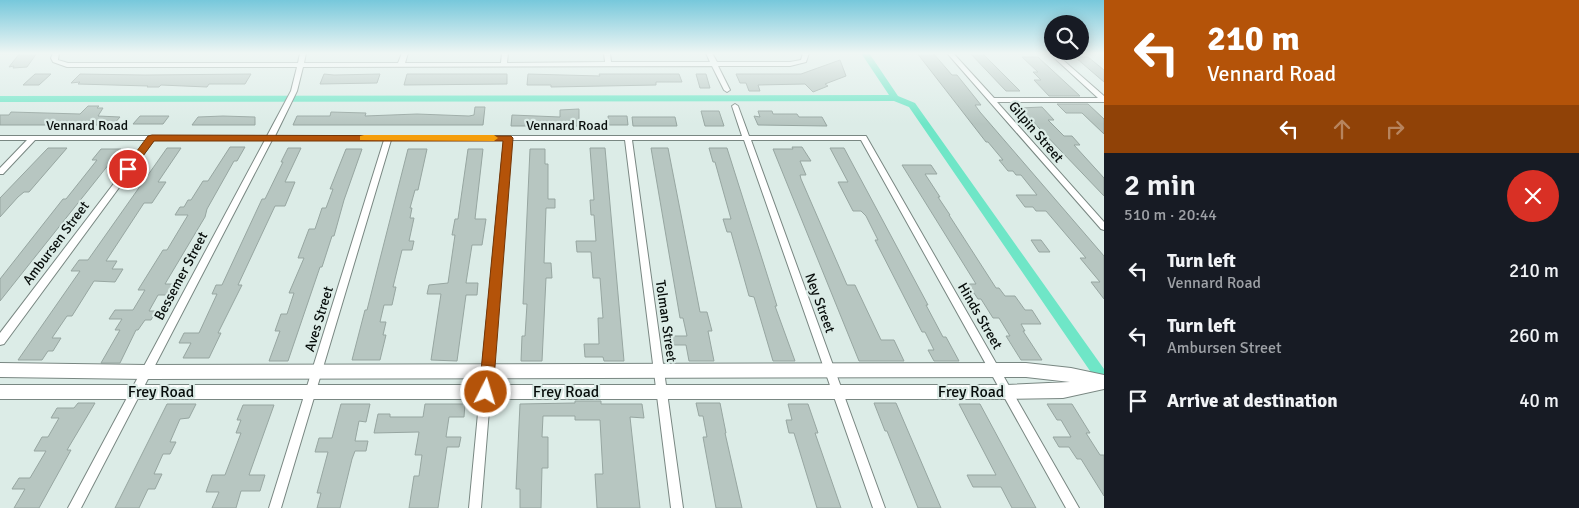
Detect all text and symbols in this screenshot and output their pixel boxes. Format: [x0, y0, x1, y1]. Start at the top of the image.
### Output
map controls [1044, 15, 1089, 60]
button: search [1044, 15, 1089, 60]
text: 210 m [1207, 17, 1300, 60]
icon: left [1124, 20, 1189, 85]
text: Vennard Road [1207, 60, 1336, 87]
street label: Gilpin Street [1005, 98, 1067, 166]
icon: left [1275, 115, 1303, 143]
icon: ahead [1328, 115, 1356, 143]
icon: right [1381, 115, 1409, 143]
street label: Vennard Road [46, 117, 128, 134]
street label: Vennard Road [526, 117, 608, 134]
pin [107, 148, 149, 190]
icon: arrive [114, 155, 142, 183]
text: 2 min [1124, 167, 1196, 204]
button: close [1507, 170, 1559, 222]
street label: Ambursen Street [19, 198, 93, 288]
text: 510 m · 20:44 [1124, 205, 1217, 225]
street label: Bessemer Street [151, 229, 211, 323]
text: Turn left [1167, 249, 1236, 273]
icon: left [1124, 257, 1152, 285]
text: 210 m [1509, 259, 1559, 283]
street label: Ney Street [801, 271, 839, 335]
text: Vennard Road [1167, 273, 1261, 293]
street label: Tolman Street [652, 279, 680, 363]
street label: Hinds Street [954, 280, 1006, 352]
street label: Aves Street [301, 284, 337, 354]
text: Turn left [1167, 314, 1236, 338]
icon: left [1124, 322, 1152, 350]
text: 260 m [1509, 324, 1559, 348]
text: Ambursen Street [1167, 338, 1282, 358]
position arrow [459, 365, 511, 417]
street label: Frey Road [128, 382, 194, 402]
street label: Frey Road [533, 382, 599, 402]
street label: Frey Road [938, 382, 1004, 402]
icon: arrive [1124, 387, 1152, 415]
text: Arrive at destination [1167, 389, 1338, 413]
text: 40 m [1519, 389, 1559, 413]

